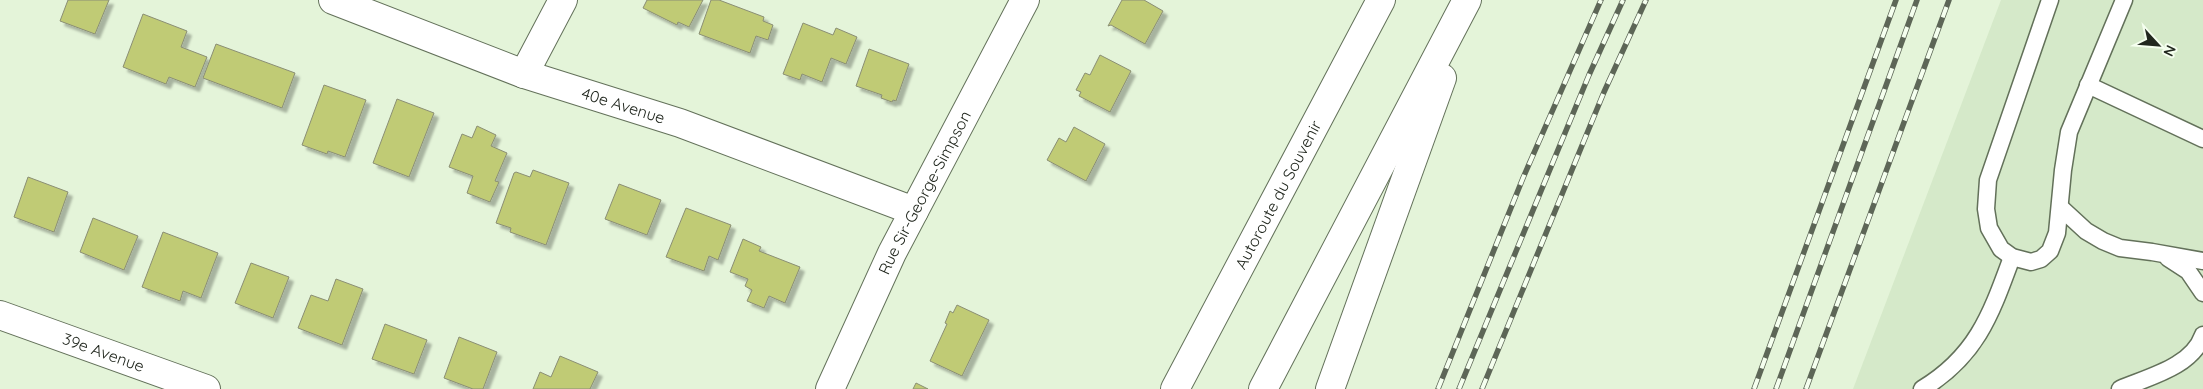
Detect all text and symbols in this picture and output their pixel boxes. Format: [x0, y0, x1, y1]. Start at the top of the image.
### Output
north arrow [2133, 20, 2183, 70]
text: N [2159, 42, 2180, 59]
street label: 40e Avenue [579, 83, 668, 128]
street label: Rue Sir-George-Simpson [874, 107, 975, 278]
street label: Autoroute du Souvenir [1230, 117, 1325, 272]
street label: 39e Avenue [60, 328, 147, 376]

